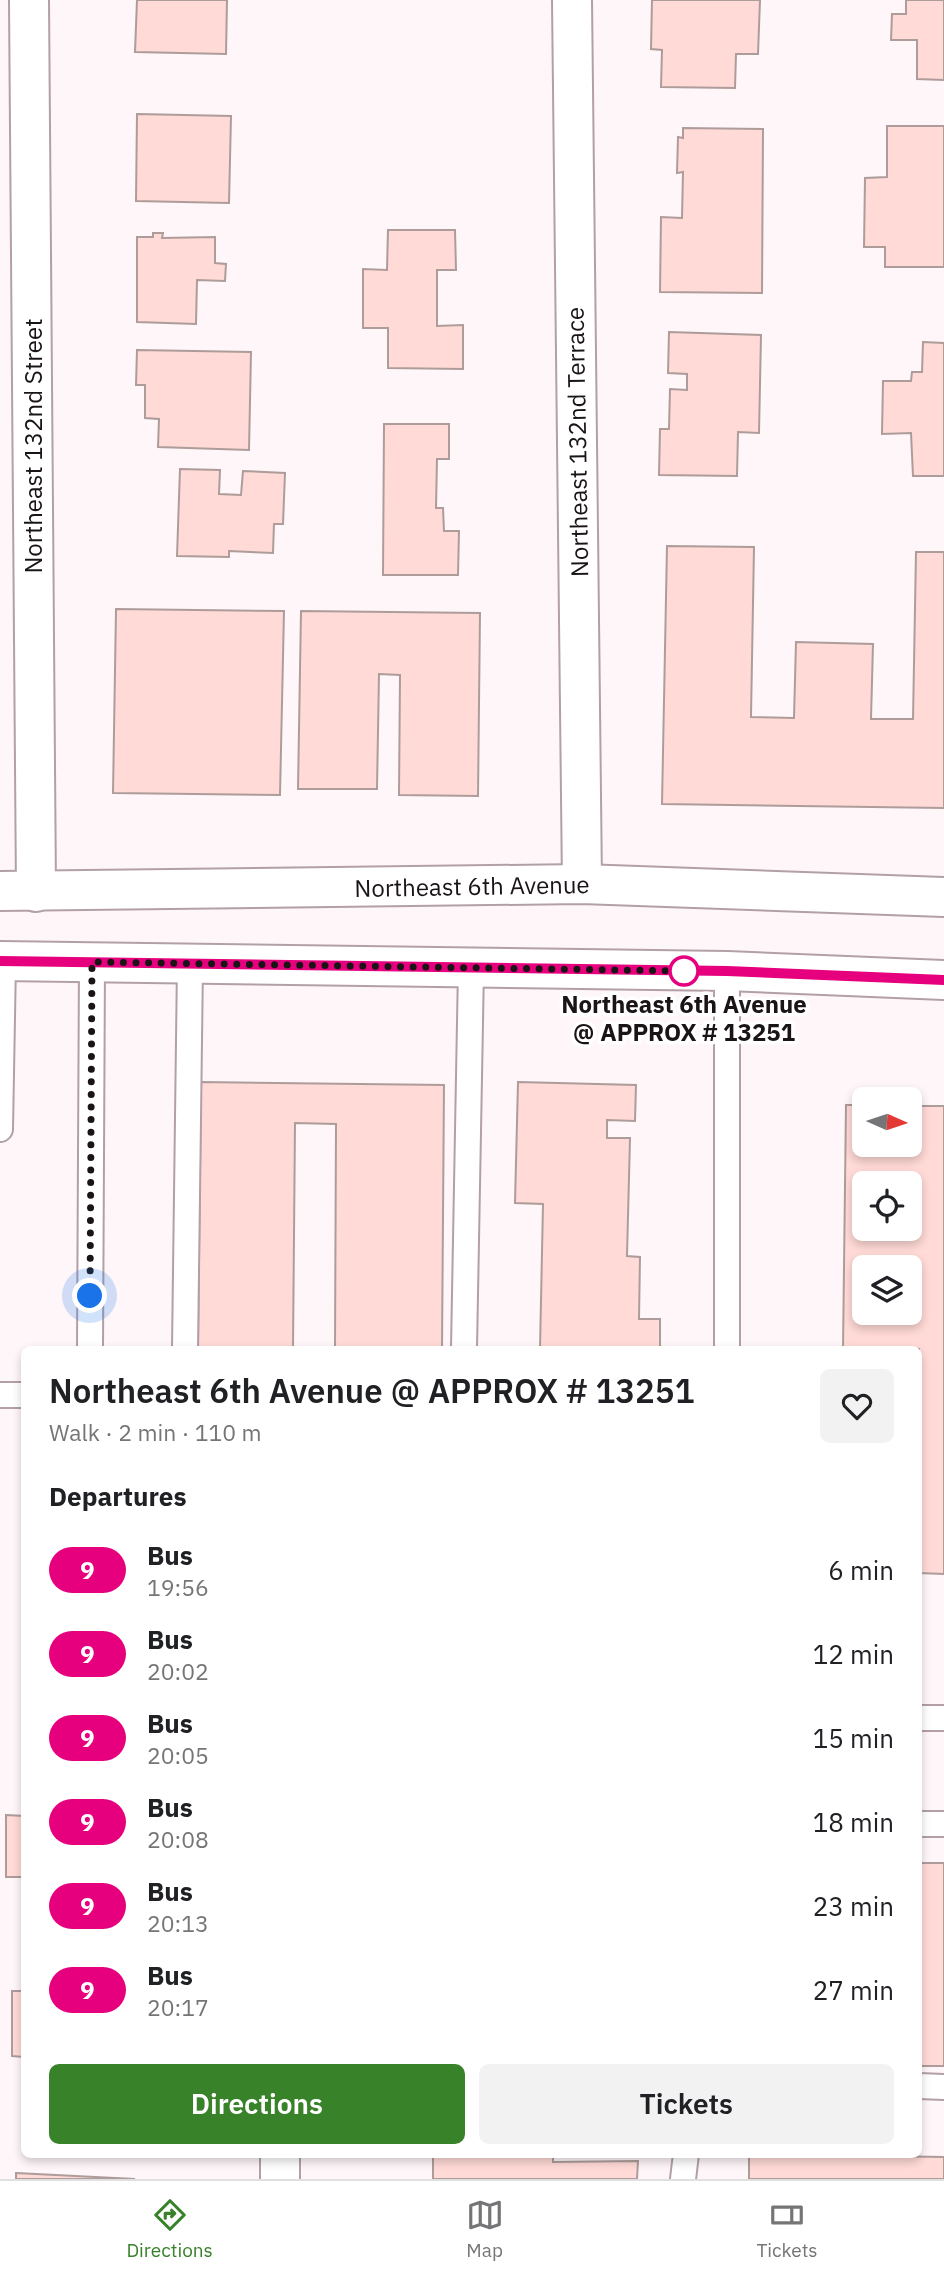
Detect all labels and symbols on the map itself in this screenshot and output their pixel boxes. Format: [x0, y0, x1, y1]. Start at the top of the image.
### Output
street label: Northeast 132nd Terrace [559, 307, 595, 577]
street label: Northeast 132nd Street [17, 318, 49, 574]
street label: Northeast 6th Avenue [354, 868, 590, 904]
marker: Northeast 6th Avenue @ APPROX # 13251 [669, 956, 699, 986]
place label: Northeast 6th Avenue @ APPROX # 13251 [561, 988, 807, 1048]
north arrow [852, 1087, 922, 1157]
your location [72, 1278, 107, 1313]

